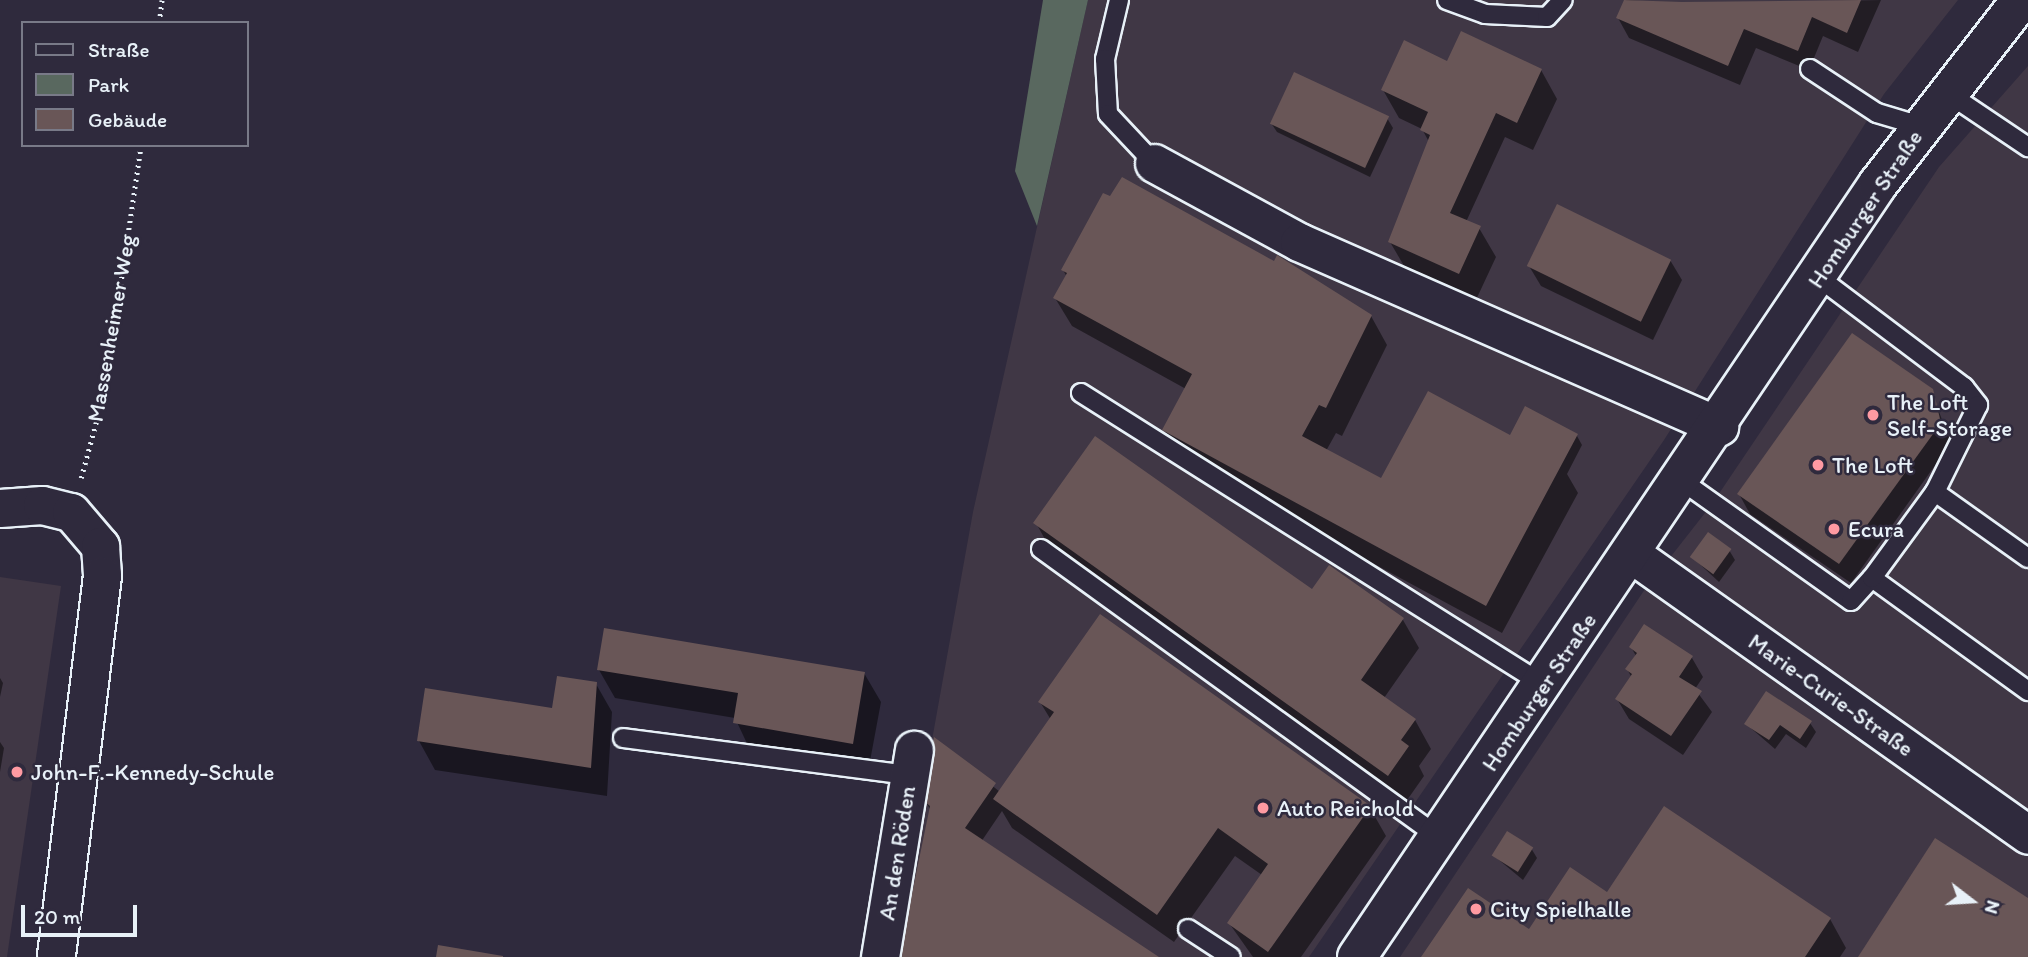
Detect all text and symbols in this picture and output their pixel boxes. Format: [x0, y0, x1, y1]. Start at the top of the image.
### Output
legend [21, 21, 248, 147]
text: Straße [88, 37, 149, 62]
text: Park [88, 72, 129, 97]
text: Gebäude [88, 107, 167, 132]
street label: Homburger Straße [1802, 125, 1928, 293]
street label: Massenheimer Weg [81, 232, 141, 424]
place label: The Loft Self-Storage [1887, 388, 2012, 442]
marker: The Loft Self-Storage [1865, 407, 1881, 423]
place label: The Loft [1832, 451, 1914, 479]
marker: The Loft [1810, 457, 1826, 473]
place label: Ecura [1848, 515, 1904, 543]
marker: Ecura [1826, 521, 1842, 537]
street label: Homburger Straße [1476, 608, 1602, 776]
street label: Marie-Curie-Straße [1743, 628, 1919, 762]
place label: John-F.-Kennedy-Schule [31, 758, 274, 786]
marker: John-F.-Kennedy-Schule [9, 764, 25, 780]
street label: An den Röden [873, 784, 921, 922]
place label: Auto Reichold [1277, 794, 1414, 822]
marker: Auto Reichold [1255, 800, 1271, 816]
north arrow [1937, 866, 2007, 936]
scale bar [24, 890, 140, 934]
place label: City Spielhalle [1490, 895, 1632, 923]
text: N [1980, 898, 2005, 917]
marker: City Spielhalle [1468, 901, 1484, 917]
text: 20 m [34, 904, 80, 929]

